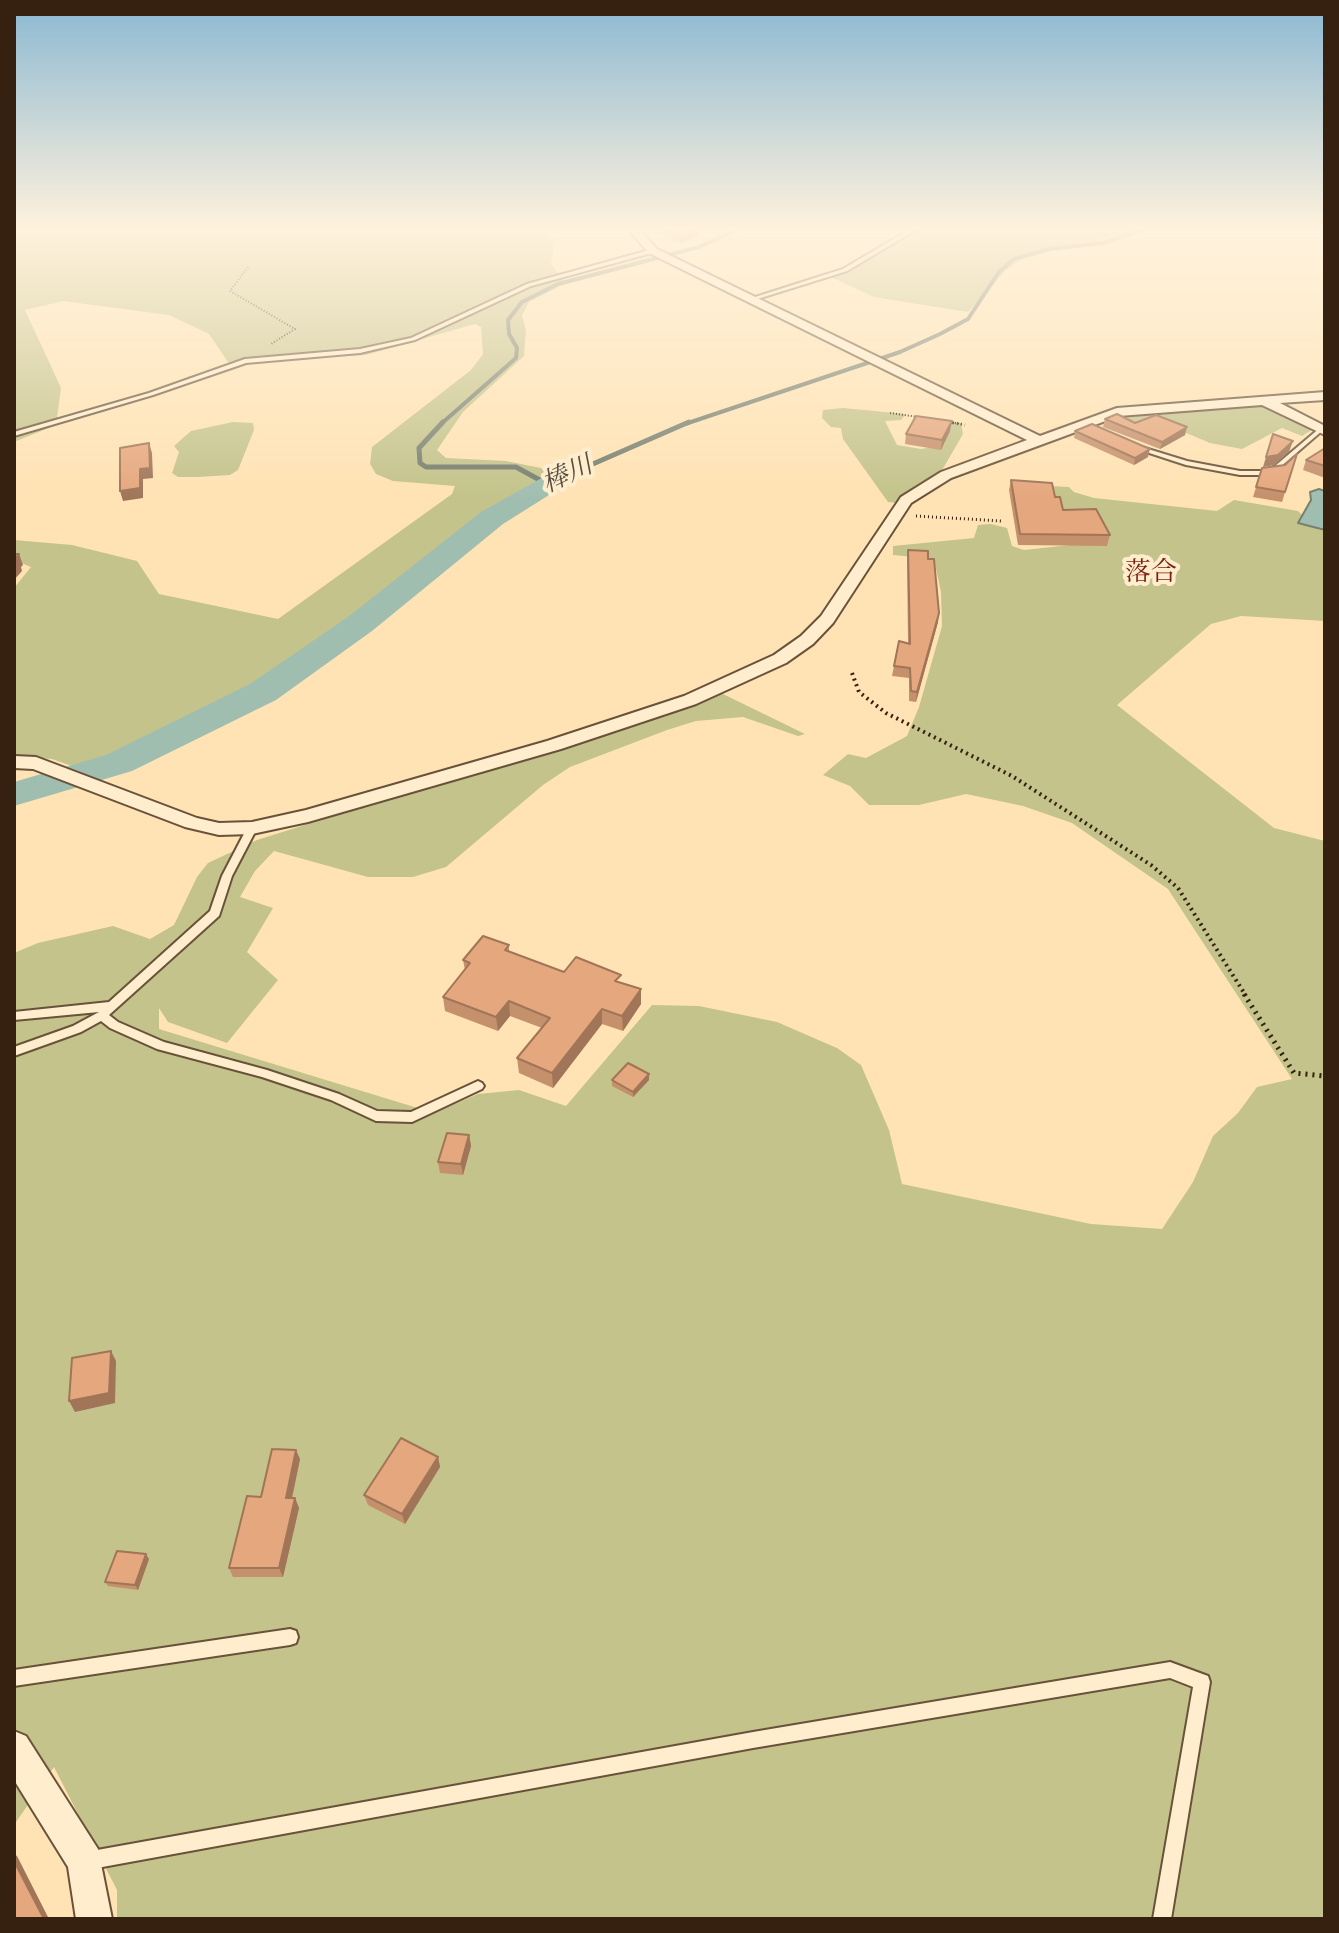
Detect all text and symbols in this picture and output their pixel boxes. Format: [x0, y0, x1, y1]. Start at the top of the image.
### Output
water label: 棒川 [538, 451, 598, 501]
district label: 落合 [1125, 558, 1177, 590]

